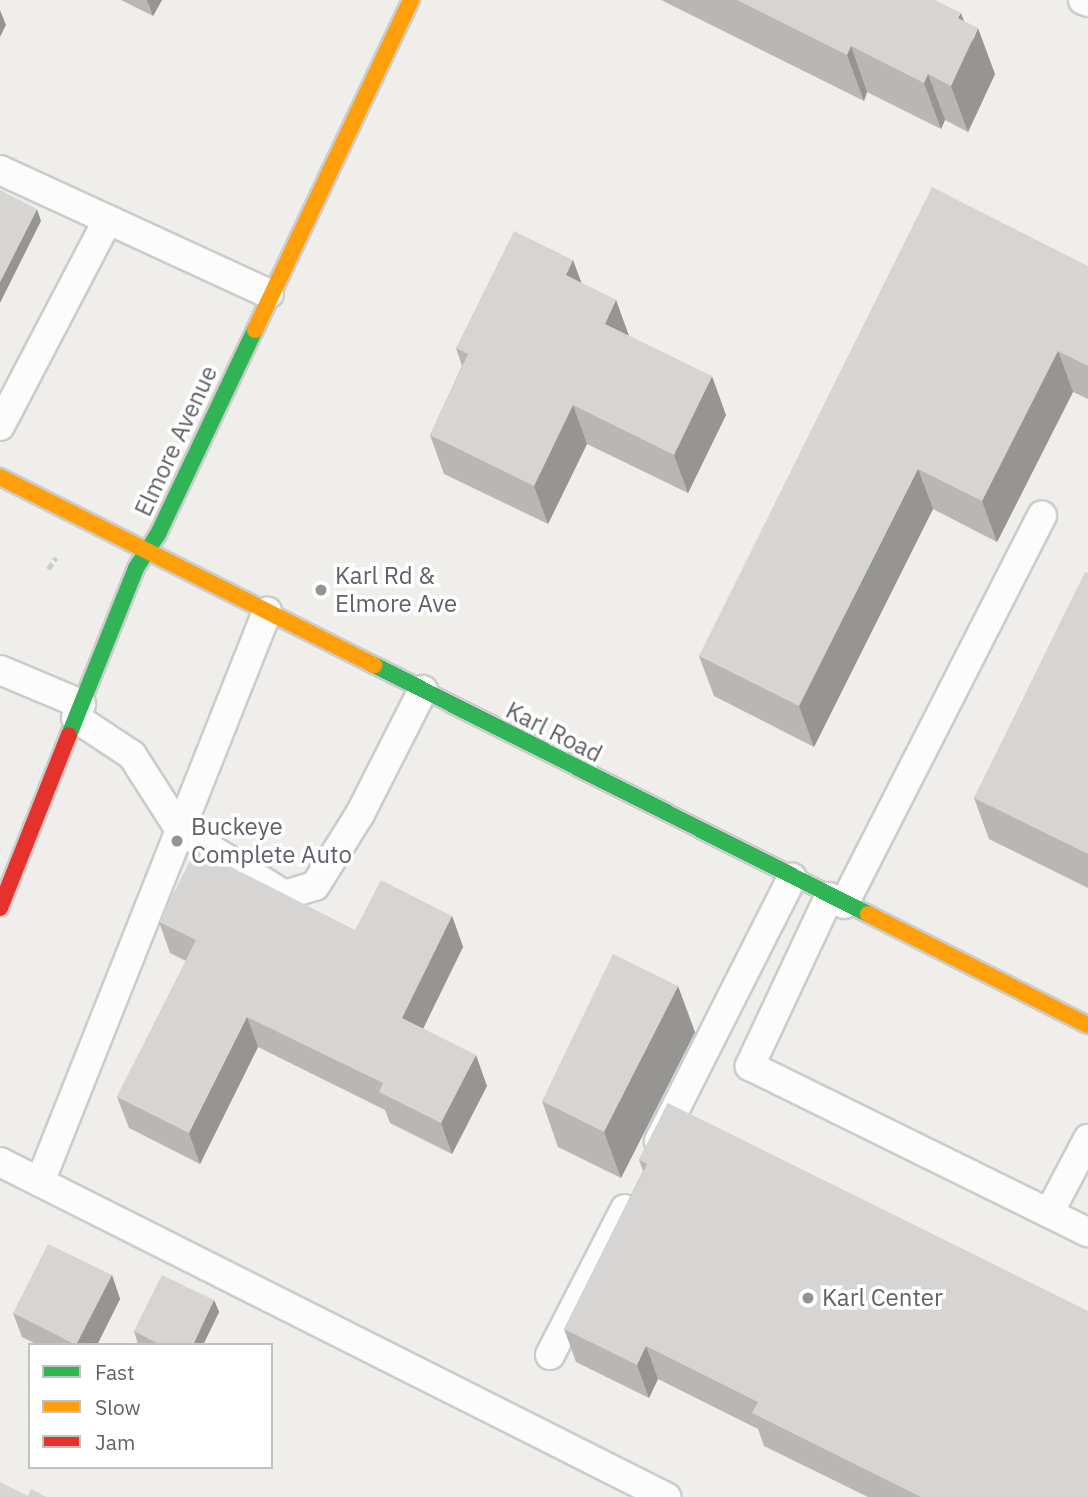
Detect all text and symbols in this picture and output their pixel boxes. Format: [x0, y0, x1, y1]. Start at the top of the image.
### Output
street label: Elmore Avenue [129, 361, 223, 521]
place label: Karl Rd & Elmore Ave [335, 562, 457, 618]
marker: Karl Rd & Elmore Ave [313, 582, 329, 598]
street label: Karl Road [501, 696, 607, 768]
place label: Buckeye Complete Auto [191, 813, 352, 869]
marker: Buckeye Complete Auto [169, 833, 185, 849]
place label: Karl Center [822, 1284, 943, 1312]
marker: Karl Center [800, 1290, 816, 1306]
legend [28, 1343, 273, 1469]
text: Fast [95, 1358, 135, 1386]
text: Slow [95, 1393, 141, 1421]
text: Jam [95, 1428, 135, 1456]

